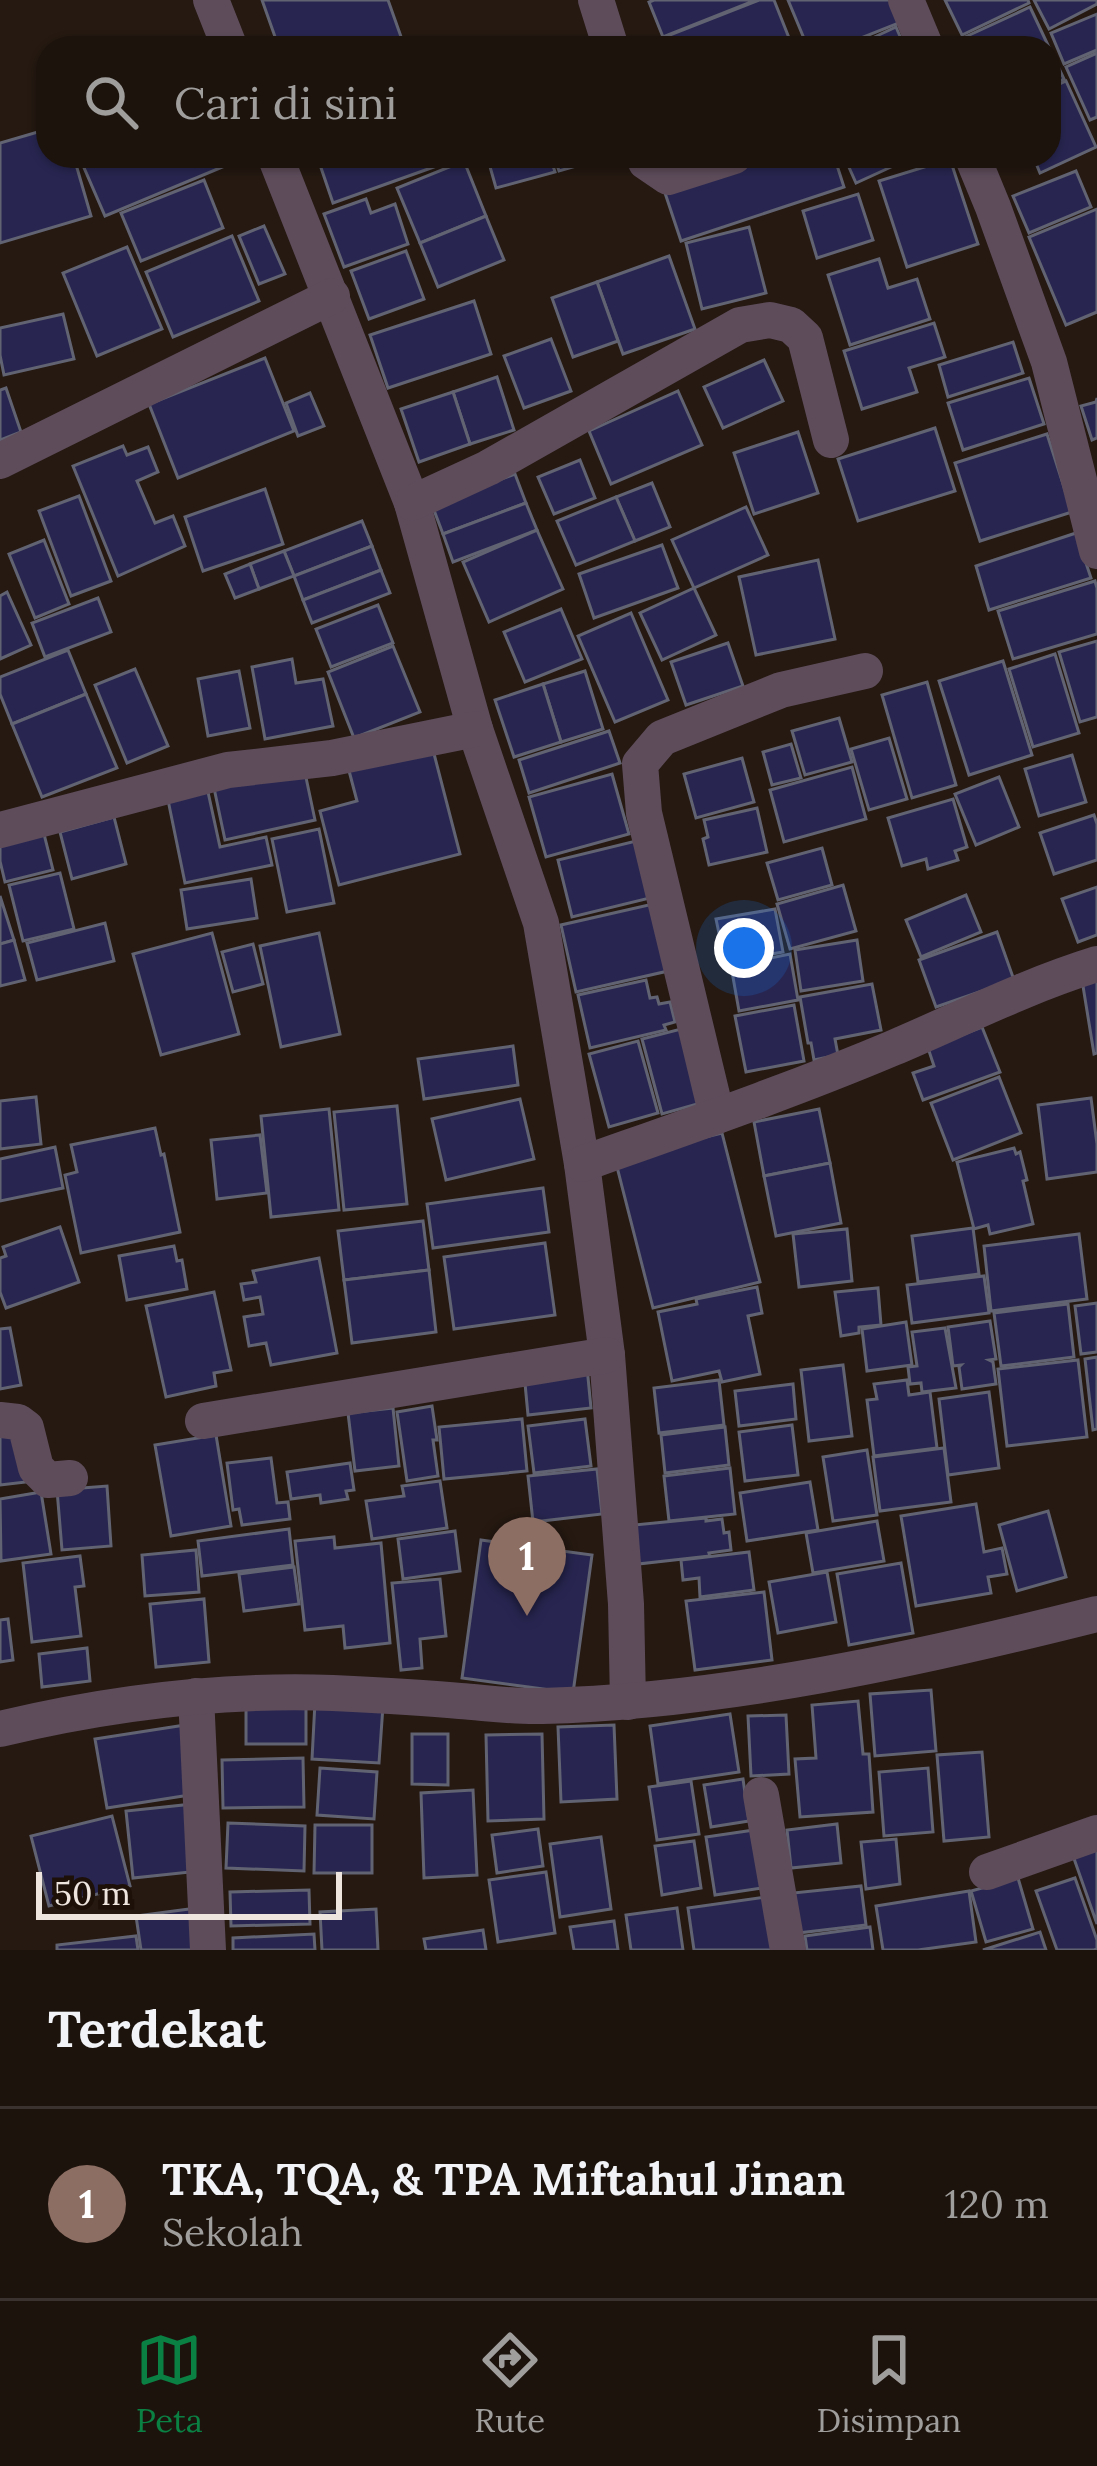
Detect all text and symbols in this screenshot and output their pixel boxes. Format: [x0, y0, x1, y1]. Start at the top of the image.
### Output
search box [36, 36, 1061, 168]
icon: search [78, 69, 144, 135]
text: Cari di sini [174, 74, 397, 131]
your location [714, 918, 774, 978]
pin: 1 [488, 1517, 566, 1616]
scale bar [36, 1866, 342, 1919]
text: 50 m [54, 1872, 131, 1914]
text: Terdekat [48, 1996, 266, 2061]
text: TKA, TQA, & TPA Miftahul Jinan [162, 2150, 845, 2207]
text: 1 [79, 2179, 95, 2229]
text: 120 m [945, 2179, 1049, 2229]
text: Sekolah [162, 2207, 303, 2257]
tab: Peta [136, 2327, 203, 2441]
tab: Rute [474, 2327, 545, 2441]
tab: Disimpan [817, 2327, 961, 2441]

